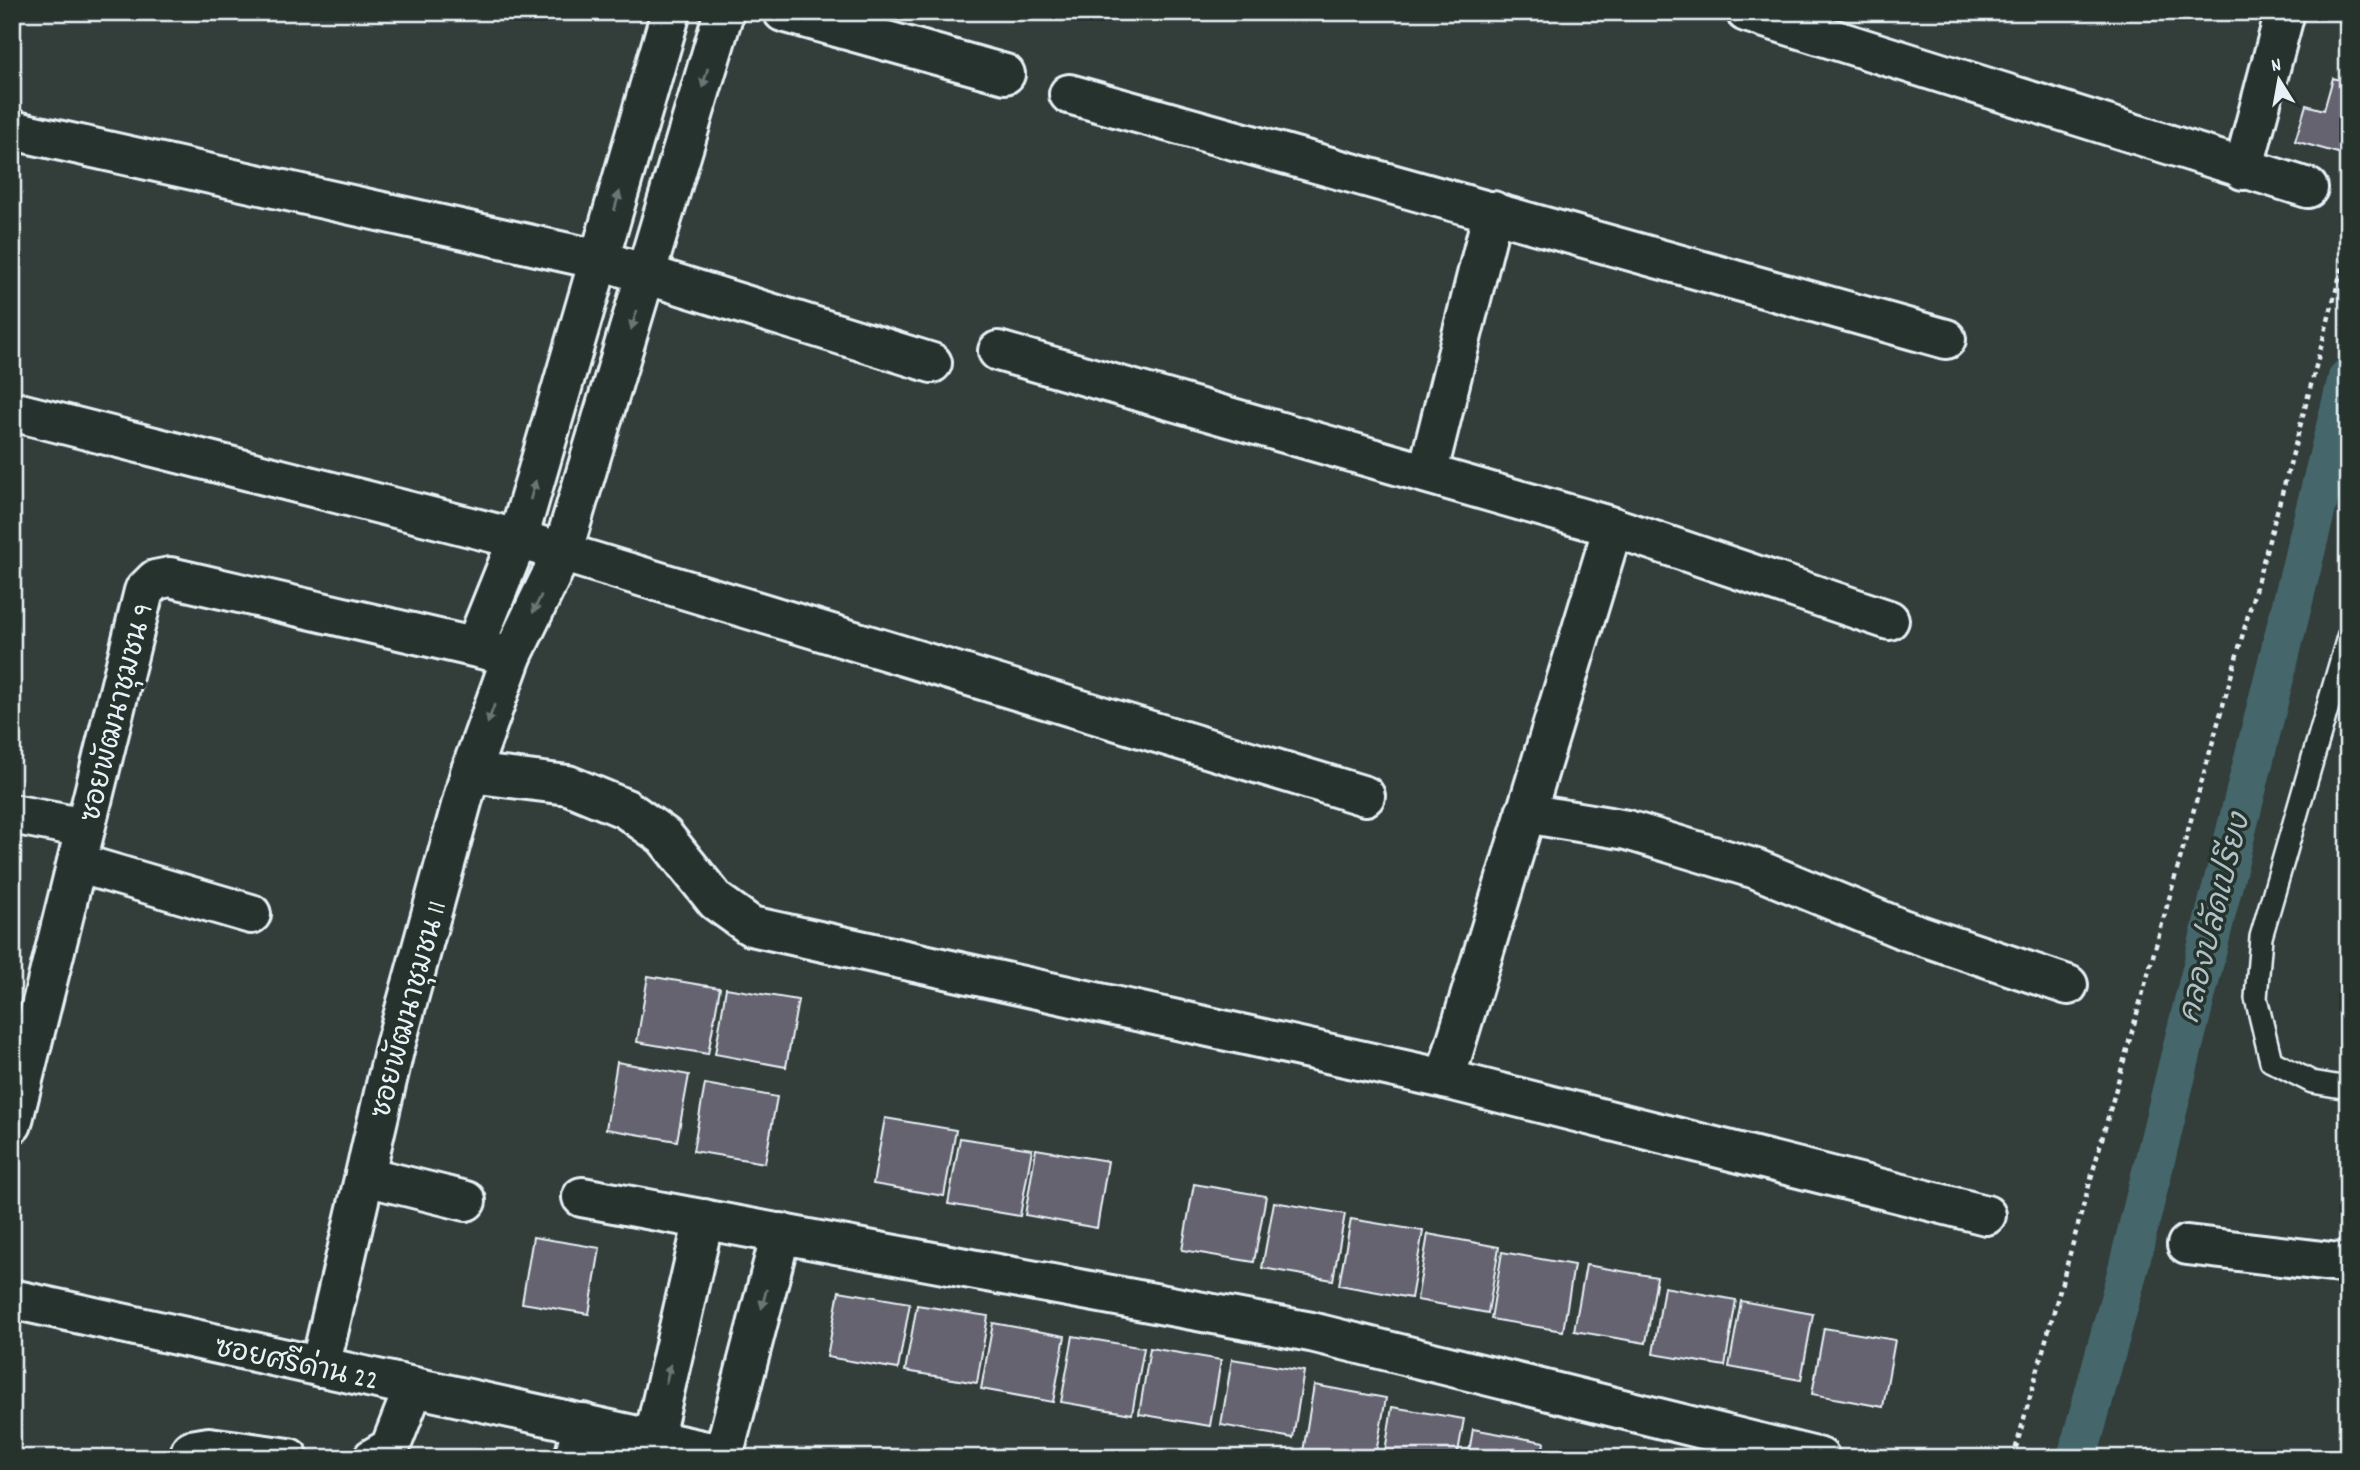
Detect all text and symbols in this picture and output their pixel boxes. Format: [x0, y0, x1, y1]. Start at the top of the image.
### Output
north arrow [2244, 46, 2314, 116]
text: N [2269, 53, 2284, 81]
one-way arrow [700, 68, 710, 89]
one-way arrow [612, 190, 622, 211]
one-way arrow [629, 309, 639, 330]
one-way arrow [528, 479, 538, 500]
one-way arrow [531, 594, 543, 614]
street label: ซอยพัฒนาชุมชน 9 [72, 599, 166, 827]
one-way arrow [485, 704, 496, 725]
water label: คลองปลัดเปรียง [2169, 807, 2265, 1028]
street label: ซอยพัฒนาชุมชน 11 [363, 897, 460, 1123]
one-way arrow [758, 1289, 769, 1311]
street label: ซอยศรีด่าน 22 [210, 1327, 382, 1404]
one-way arrow [663, 1363, 674, 1385]

